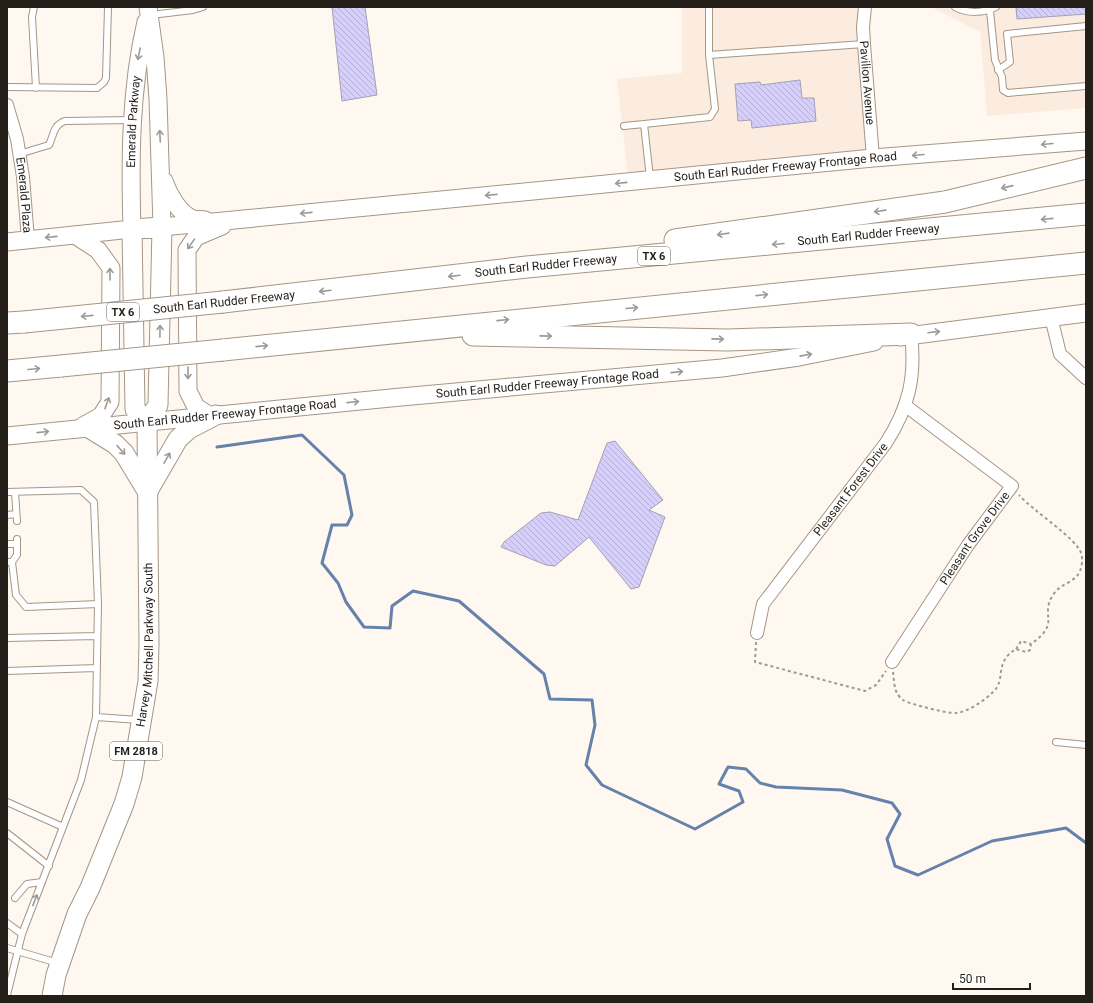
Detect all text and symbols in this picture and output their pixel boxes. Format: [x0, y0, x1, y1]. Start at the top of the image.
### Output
street label: Pavilion Avenue [857, 40, 877, 125]
one-way arrow [134, 47, 142, 60]
street label: Emerald Parkway [124, 75, 143, 168]
one-way arrow [156, 130, 163, 143]
one-way arrow [1041, 141, 1054, 148]
street label: South Earl Rudder Freeway Frontage Road [673, 149, 897, 184]
one-way arrow [912, 151, 925, 158]
street label: Emerald Plaza [13, 156, 34, 234]
one-way arrow [615, 179, 628, 186]
one-way arrow [1001, 183, 1014, 191]
one-way arrow [485, 192, 498, 199]
one-way arrow [874, 207, 887, 215]
one-way arrow [300, 210, 313, 217]
one-way arrow [1041, 215, 1054, 222]
street label: South Earl Rudder Freeway [797, 221, 941, 248]
one-way arrow [717, 230, 730, 238]
one-way arrow [45, 234, 58, 241]
one-way arrow [187, 238, 195, 249]
one-way arrow [772, 241, 785, 248]
road number: TX 6 [638, 247, 670, 265]
street label: South Earl Rudder Freeway [474, 251, 618, 280]
one-way arrow [107, 268, 114, 281]
one-way arrow [448, 272, 461, 279]
one-way arrow [319, 287, 332, 294]
street label: South Earl Rudder Freeway [152, 288, 296, 316]
one-way arrow [755, 292, 768, 299]
road number: TX 6 [107, 303, 139, 321]
one-way arrow [625, 304, 638, 311]
one-way arrow [81, 312, 94, 319]
one-way arrow [496, 317, 509, 324]
one-way arrow [156, 325, 164, 338]
one-way arrow [927, 328, 940, 335]
one-way arrow [539, 332, 552, 340]
one-way arrow [711, 336, 724, 343]
one-way arrow [255, 342, 268, 349]
one-way arrow [799, 351, 812, 359]
one-way arrow [27, 365, 40, 372]
one-way arrow [184, 366, 192, 379]
street label: South Earl Rudder Freeway Frontage Road [435, 367, 660, 401]
one-way arrow [670, 369, 683, 376]
street label: South Earl Rudder Freeway Frontage Road [113, 396, 337, 432]
one-way arrow [104, 398, 112, 410]
one-way arrow [346, 398, 359, 405]
one-way arrow [36, 429, 49, 436]
street label: Pleasant Forest Drive [811, 440, 891, 539]
one-way arrow [116, 445, 126, 455]
one-way arrow [163, 452, 171, 464]
street label: Pleasant Grove Drive [937, 489, 1012, 587]
street label: Harvey Mitchell Parkway South [133, 563, 156, 728]
road number: FM 2818 [110, 742, 162, 760]
one-way arrow [31, 894, 39, 906]
scale bar [953, 965, 1030, 991]
text: 50 m [959, 972, 986, 986]

